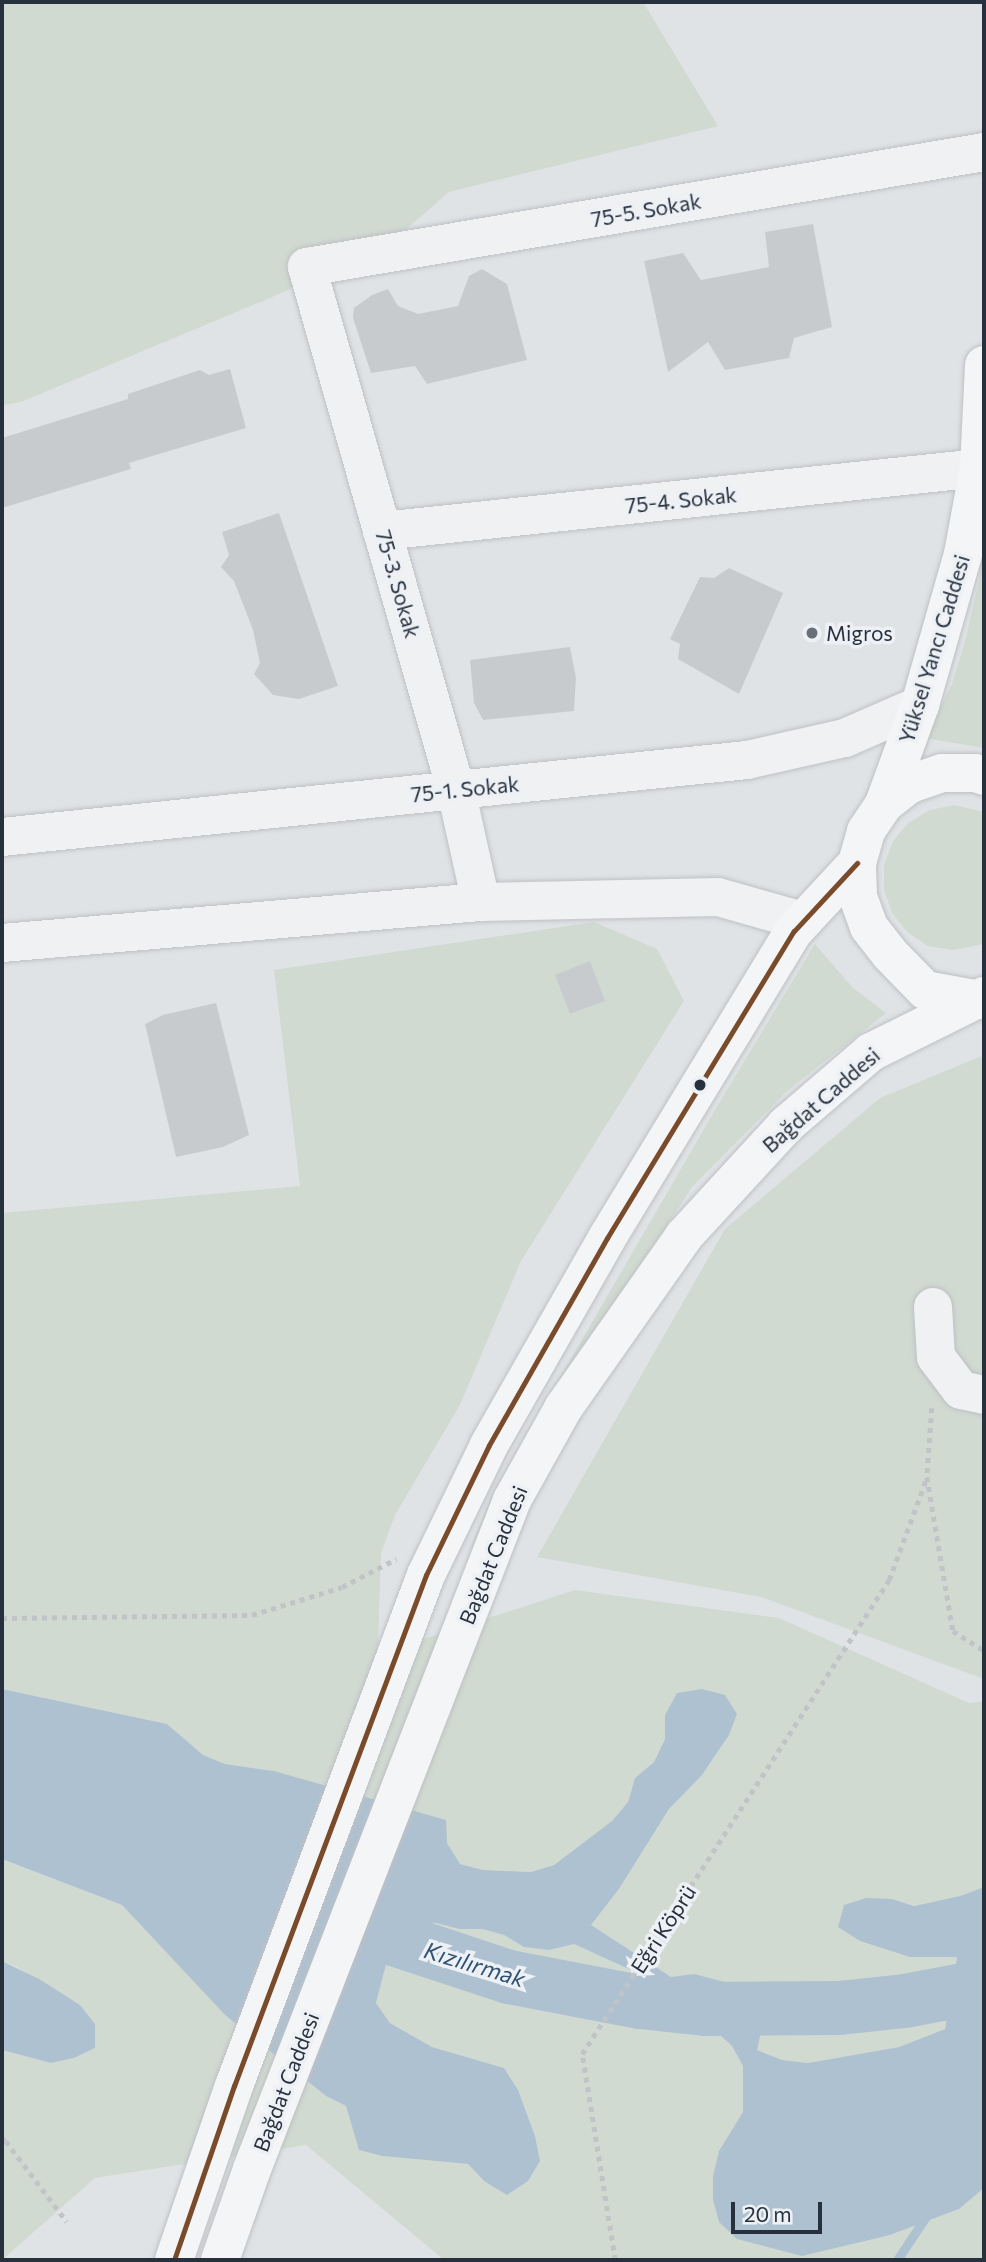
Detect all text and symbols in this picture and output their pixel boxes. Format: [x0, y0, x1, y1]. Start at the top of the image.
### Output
street label: 75-5. Sokak [589, 188, 703, 232]
street label: 75-4. Sokak [624, 482, 738, 518]
street label: 75-3. Sokak [371, 527, 425, 641]
street label: Yüksel Yancı Caddesi [893, 552, 975, 746]
place label: Migros [826, 620, 893, 646]
marker: Migros [804, 625, 820, 641]
street label: 75-1. Sokak [410, 771, 520, 807]
street label: Bağdat Caddesi [757, 1042, 885, 1158]
unlabelled marker [693, 1078, 707, 1092]
street label: Bağdat Caddesi [454, 1482, 532, 1628]
street label: Eğri Köprü [625, 1880, 701, 1978]
water label: Kızılırmak [421, 1936, 529, 1992]
street label: Bağdat Caddesi [248, 2009, 324, 2155]
scale bar [734, 2188, 825, 2232]
text: 20 m [744, 2201, 792, 2226]

